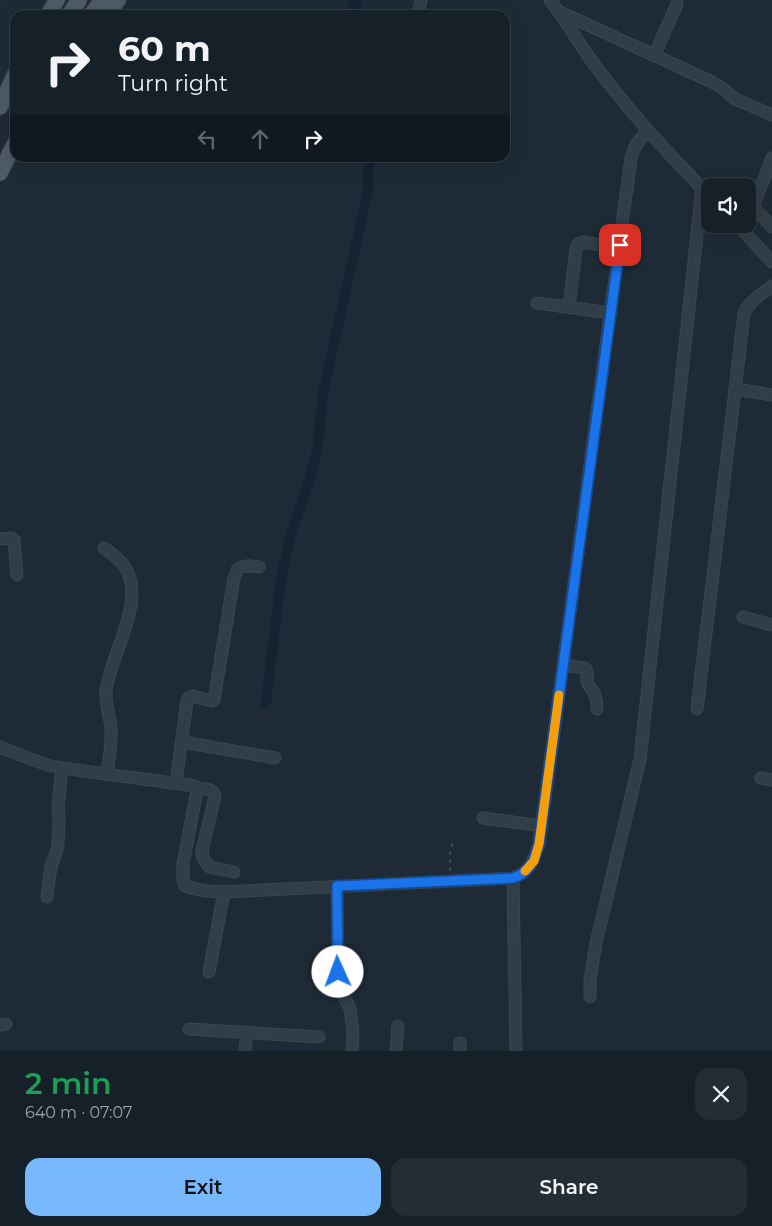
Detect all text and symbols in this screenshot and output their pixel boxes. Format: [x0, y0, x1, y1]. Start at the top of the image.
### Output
text: 60 m [118, 27, 211, 70]
icon: right [35, 30, 100, 95]
text: Turn right [118, 70, 228, 97]
icon: left [193, 125, 221, 153]
icon: ahead [246, 125, 274, 153]
icon: right [299, 125, 327, 153]
map controls [701, 178, 756, 233]
button: sound [701, 178, 756, 233]
pin [599, 224, 641, 266]
icon: arrive [606, 231, 634, 259]
position arrow [311, 945, 363, 997]
text: 2 min [25, 1065, 112, 1102]
button: close [695, 1068, 747, 1120]
text: 640 m · 07:07 [25, 1103, 132, 1122]
button: Exit [25, 1158, 381, 1216]
button: Share [391, 1158, 747, 1216]

